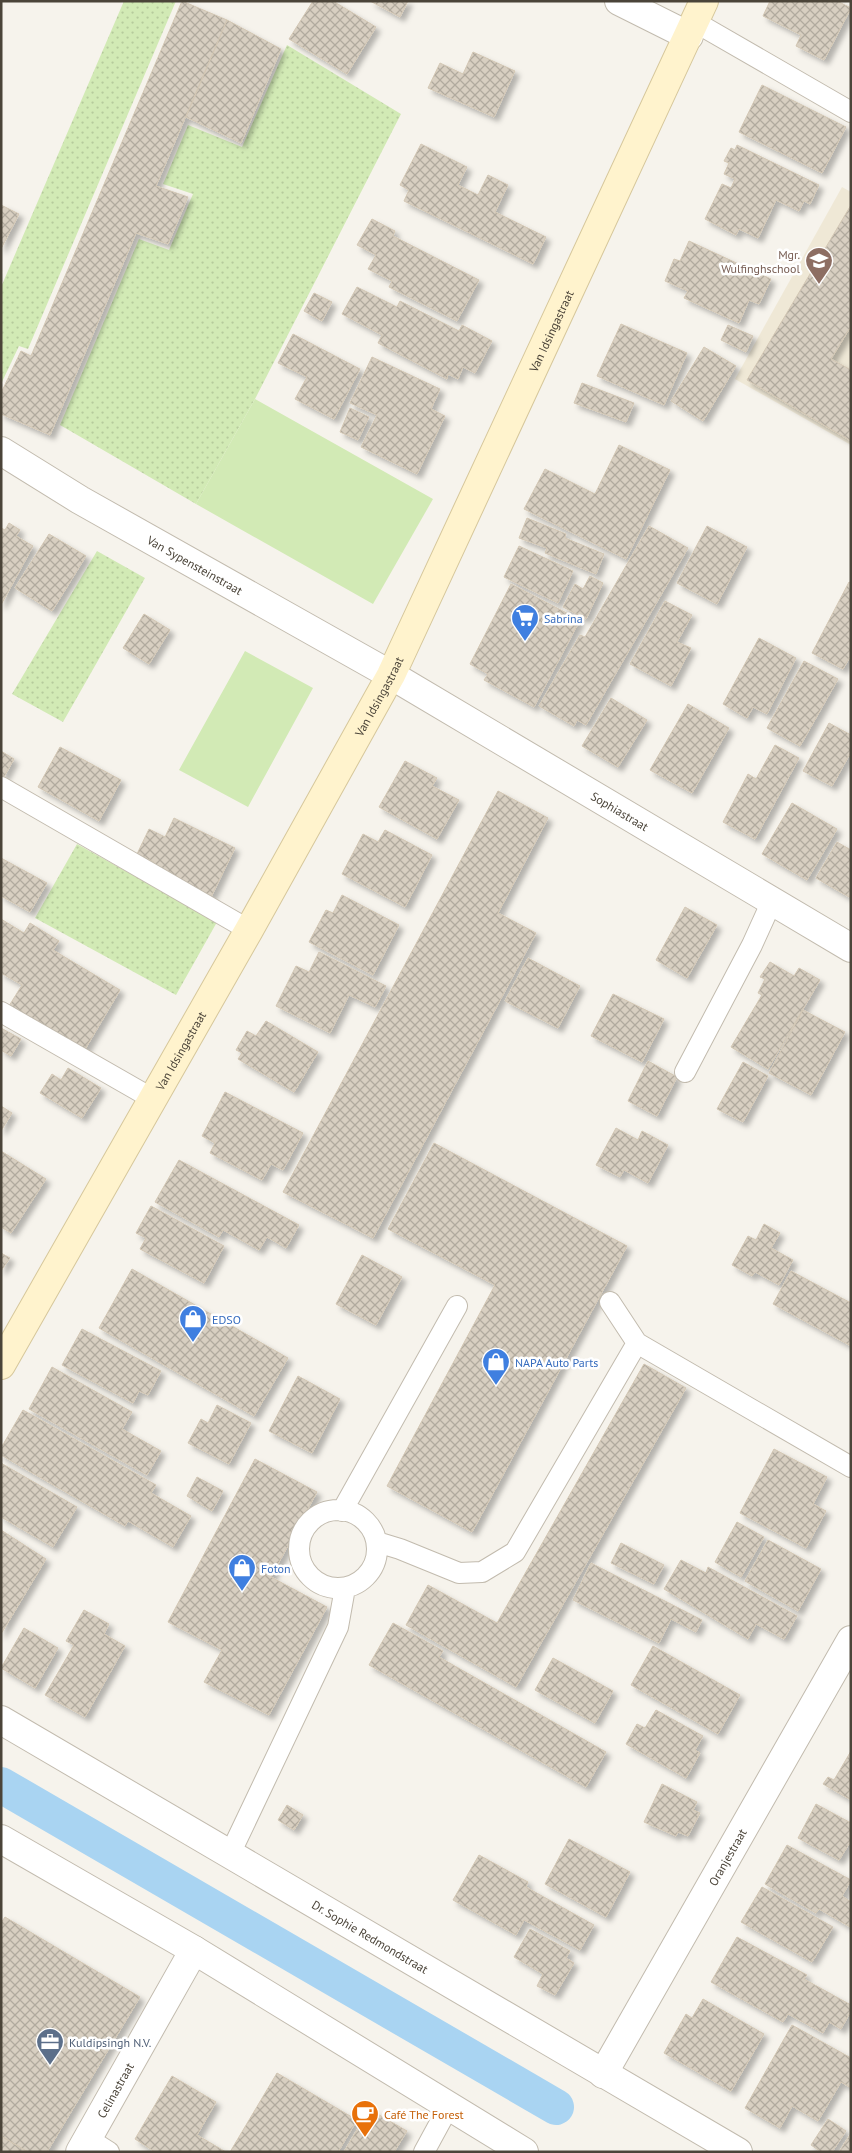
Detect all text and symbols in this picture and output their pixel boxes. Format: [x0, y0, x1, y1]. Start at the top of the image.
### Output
school or university icon: Mgr. Wulfinghschool [804, 246, 834, 285]
place label: Mgr. Wulfinghschool [721, 247, 800, 276]
street label: Van Idsingastraat [525, 288, 576, 375]
street label: Van Sypensteinstraat [144, 531, 245, 598]
supermarket icon: Sabrina [510, 603, 540, 642]
place label: Sabrina [544, 611, 583, 626]
street label: Van Idsingastraat [350, 654, 406, 740]
street label: Sophiastraat [588, 788, 651, 834]
street label: Van Idsingastraat [151, 1008, 209, 1094]
shop icon: EDSO [178, 1304, 208, 1343]
place label: EDSO [212, 1312, 241, 1327]
shop icon: NAPA Auto Parts [481, 1347, 511, 1386]
place label: NAPA Auto Parts [515, 1355, 598, 1370]
shop icon: Foton [227, 1553, 257, 1592]
place label: Foton [261, 1561, 291, 1576]
street label: Oranjestraat [705, 1826, 749, 1888]
street label: Dr. Sophie Redmondstraat [309, 1897, 431, 1976]
office icon: Kuldipsingh N.V. [35, 2027, 65, 2066]
place label: Kuldipsingh N.V. [69, 2035, 151, 2050]
street label: Celinastraat [93, 2060, 136, 2120]
cafe icon: Café The Forest [350, 2099, 380, 2138]
place label: Café The Forest [384, 2107, 464, 2122]

